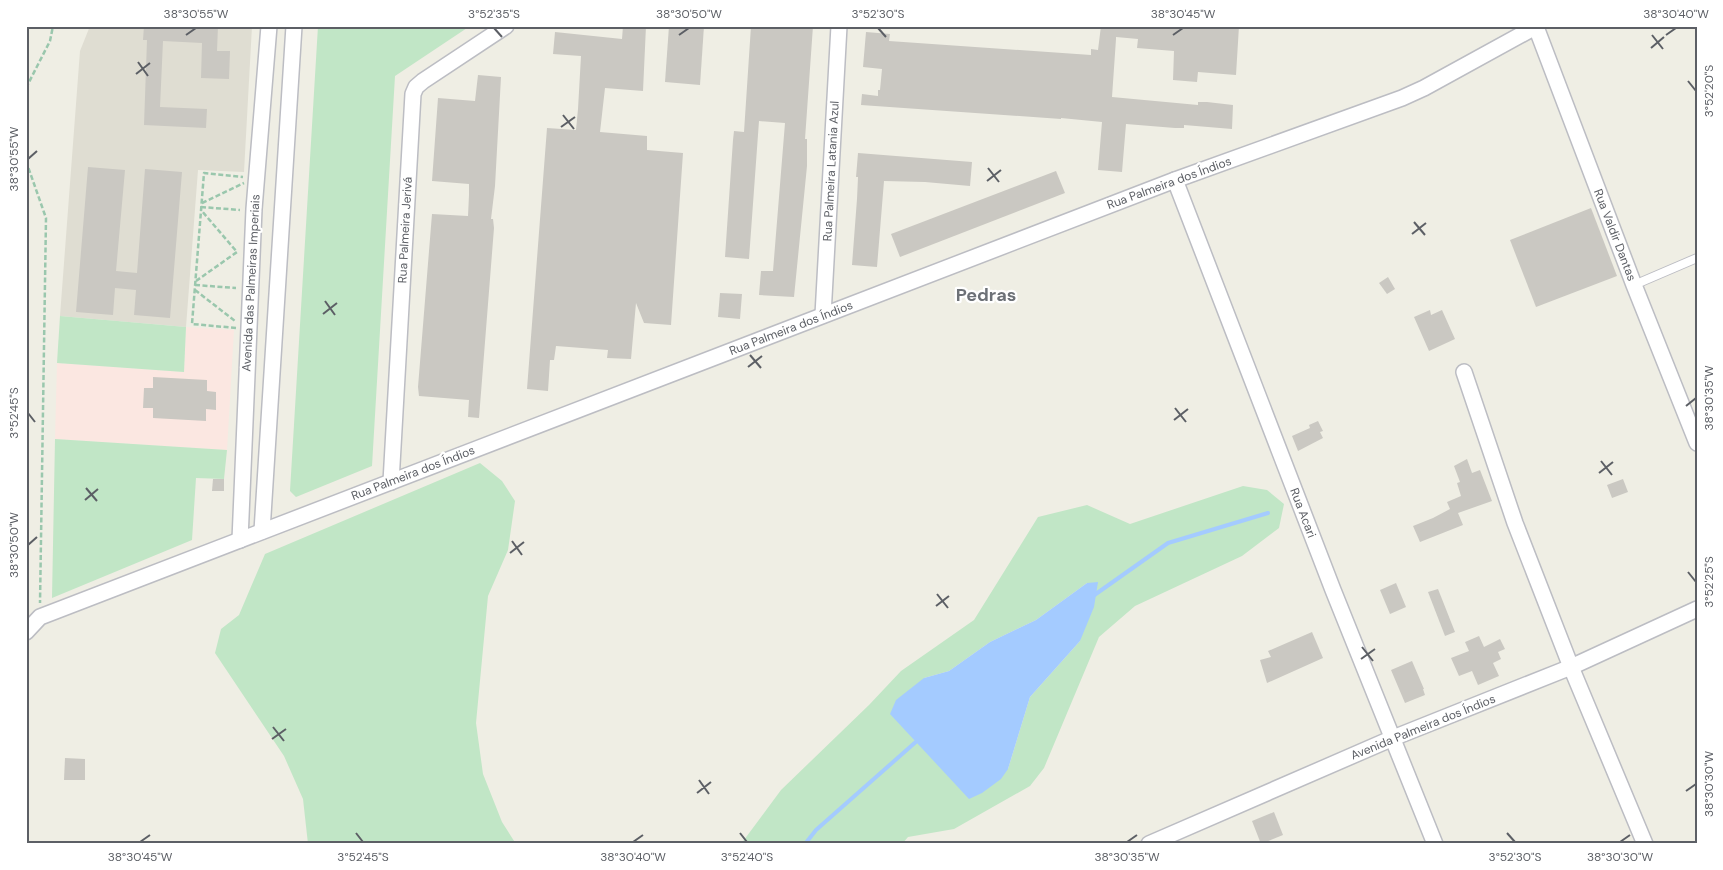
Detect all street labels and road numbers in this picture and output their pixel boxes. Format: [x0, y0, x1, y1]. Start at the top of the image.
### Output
street label: Rua Palmeira Latania Azul [819, 100, 843, 242]
street label: Rua Palmeira dos Índios [1105, 153, 1233, 213]
street label: Rua Palmeira Jerivá [394, 176, 416, 284]
street label: Rua Valdir Dantas [1590, 187, 1640, 283]
street label: Avenida das Palmeiras Imperiais [238, 194, 264, 372]
street label: Rua Palmeira dos Índios [727, 297, 855, 359]
street label: Rua Palmeira dos Índios [349, 442, 477, 504]
street label: Rua Acari [1286, 486, 1320, 540]
street label: Avenida Palmeira dos Índios [1348, 691, 1498, 763]

